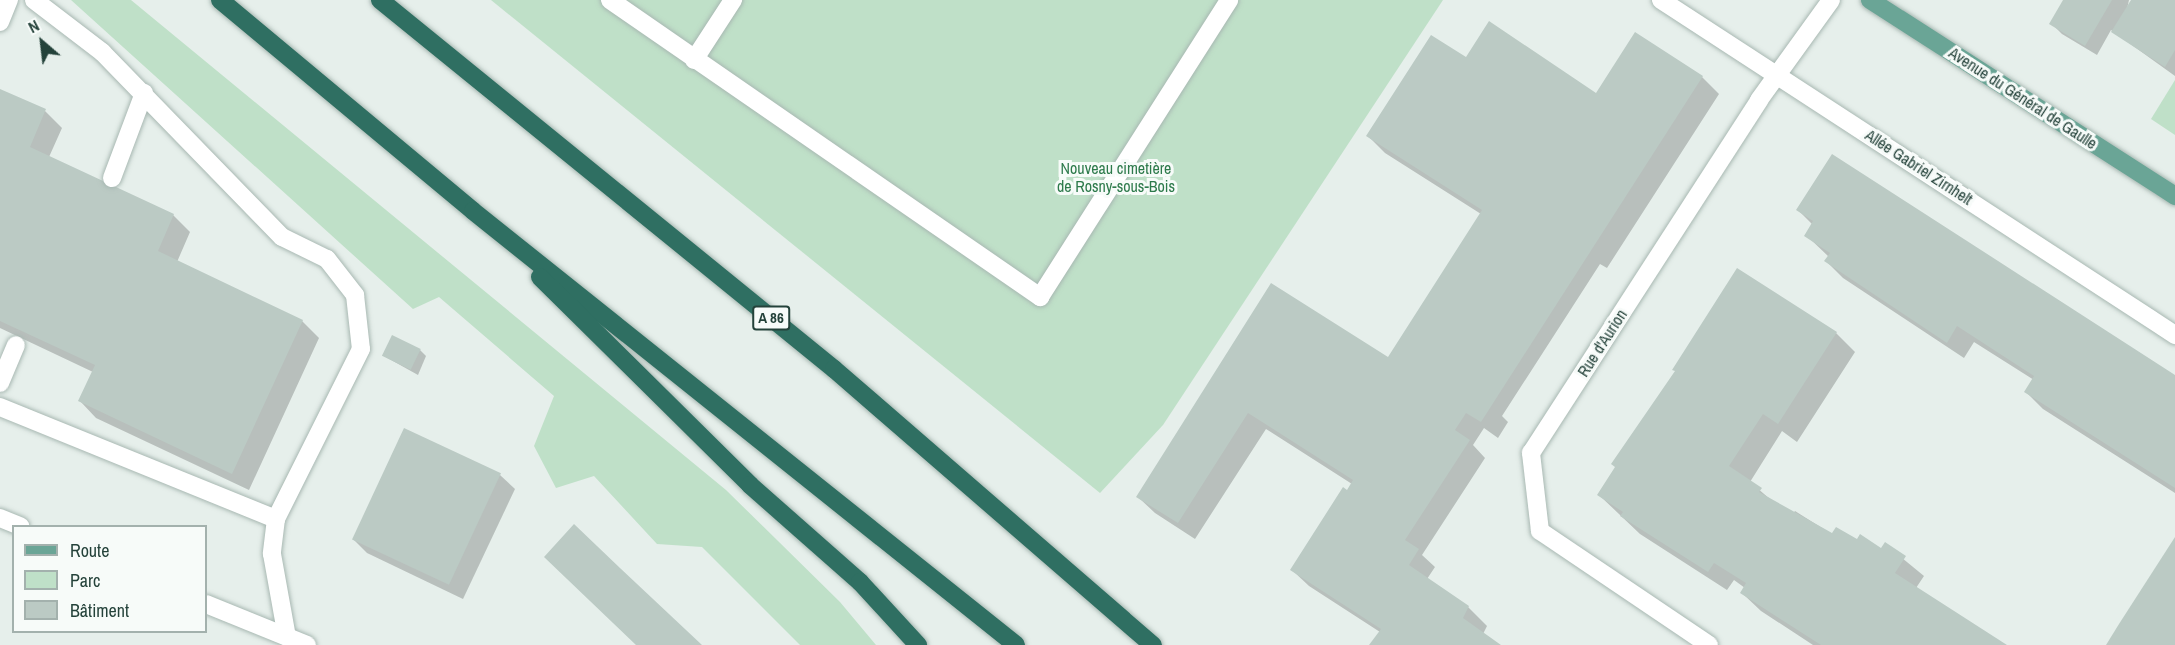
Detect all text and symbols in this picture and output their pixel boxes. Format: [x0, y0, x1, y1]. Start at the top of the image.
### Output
north arrow [12, 12, 72, 72]
text: N [24, 14, 43, 38]
street label: Avenue du Général de Gaulle [1945, 43, 2101, 153]
street label: Allée Gabriel Zirnhelt [1862, 125, 1976, 209]
park label: Nouveau cimetière de Rosny-sous-Bois [1057, 158, 1175, 196]
road number: A 86 [752, 306, 790, 330]
street label: Rue d'Aurion [1573, 306, 1631, 380]
legend [12, 525, 207, 633]
text: Route [70, 538, 109, 563]
text: Parc [70, 568, 100, 593]
text: Bâtiment [70, 598, 129, 623]

